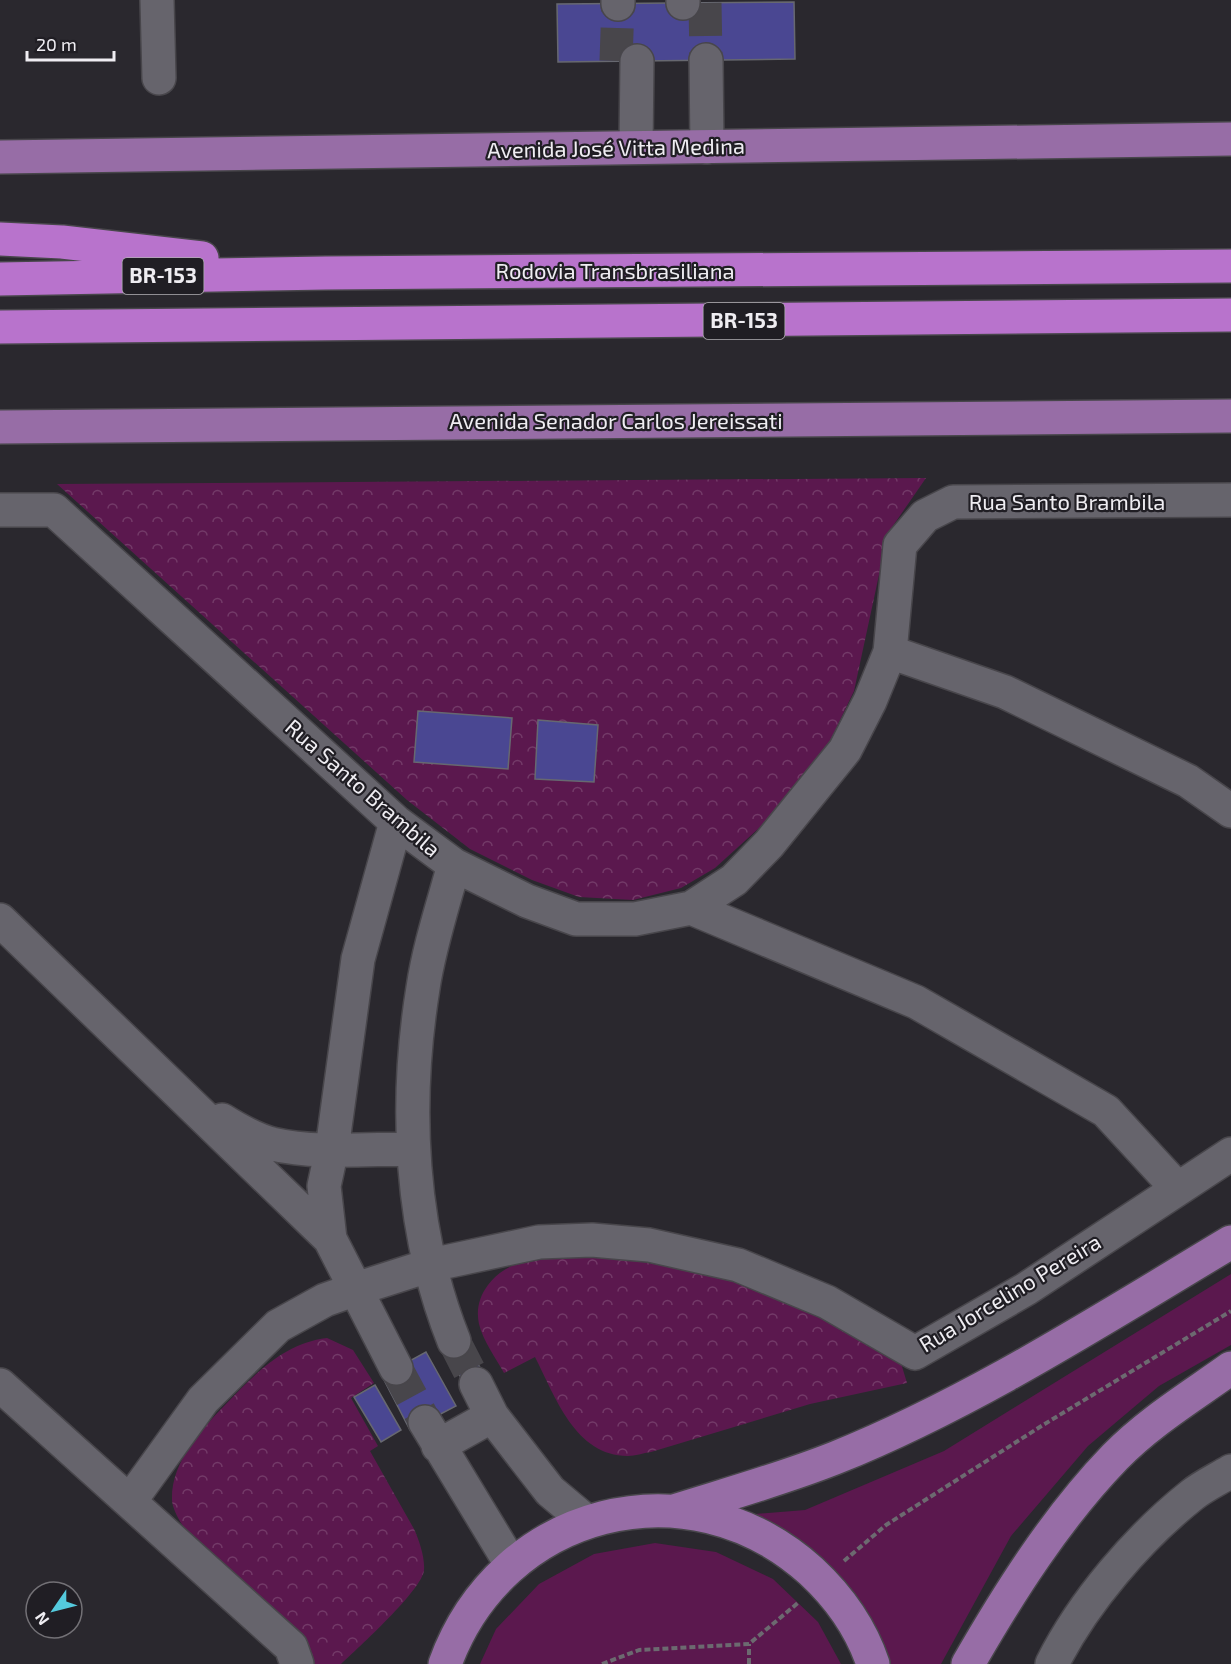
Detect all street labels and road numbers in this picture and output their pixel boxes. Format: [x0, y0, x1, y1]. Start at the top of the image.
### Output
street label: Avenida José Vitta Medina [487, 132, 745, 162]
street label: Rodovia Transbrasiliana [495, 257, 735, 283]
road number: BR-153 [122, 258, 204, 294]
road number: BR-153 [704, 303, 784, 339]
street label: Avenida Senador Carlos Jereissati [449, 407, 783, 433]
street label: Rua Santo Brambila [969, 488, 1165, 514]
street label: Rua Santo Brambila [281, 713, 446, 862]
street label: Rua Jorcelino Pereira [914, 1228, 1105, 1357]

